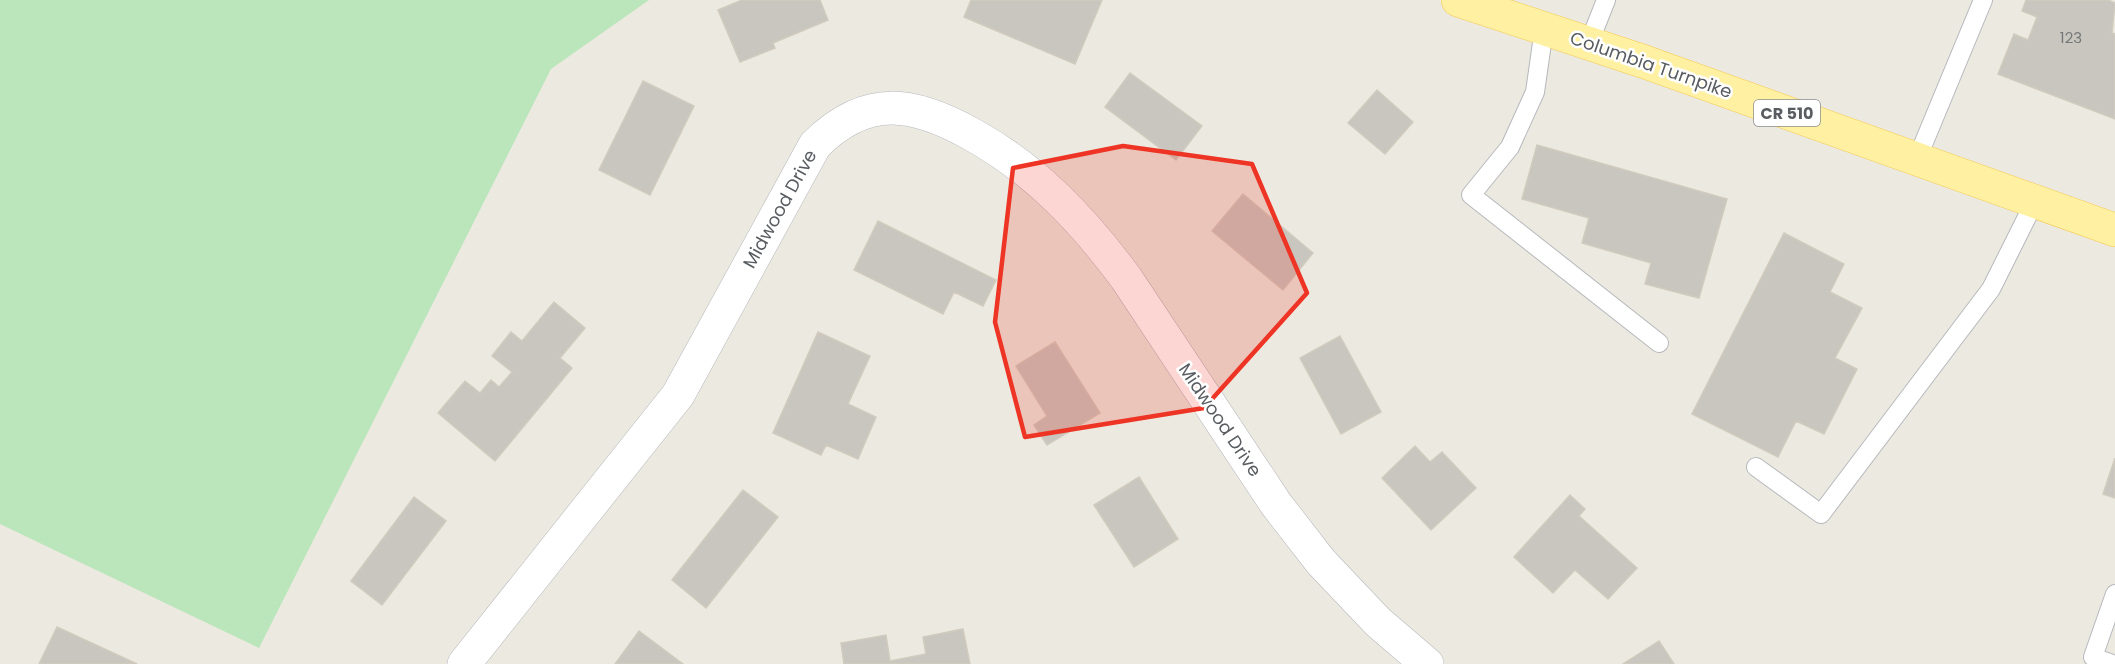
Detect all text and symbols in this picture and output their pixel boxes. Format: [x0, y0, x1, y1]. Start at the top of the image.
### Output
street label: Columbia Turnpike [1567, 25, 1736, 104]
house number: 123 [2060, 27, 2082, 48]
road number: CR 510 [1754, 100, 1820, 126]
street label: Midwood Drive [737, 145, 822, 273]
street label: Midwood Drive [1173, 358, 1268, 481]

